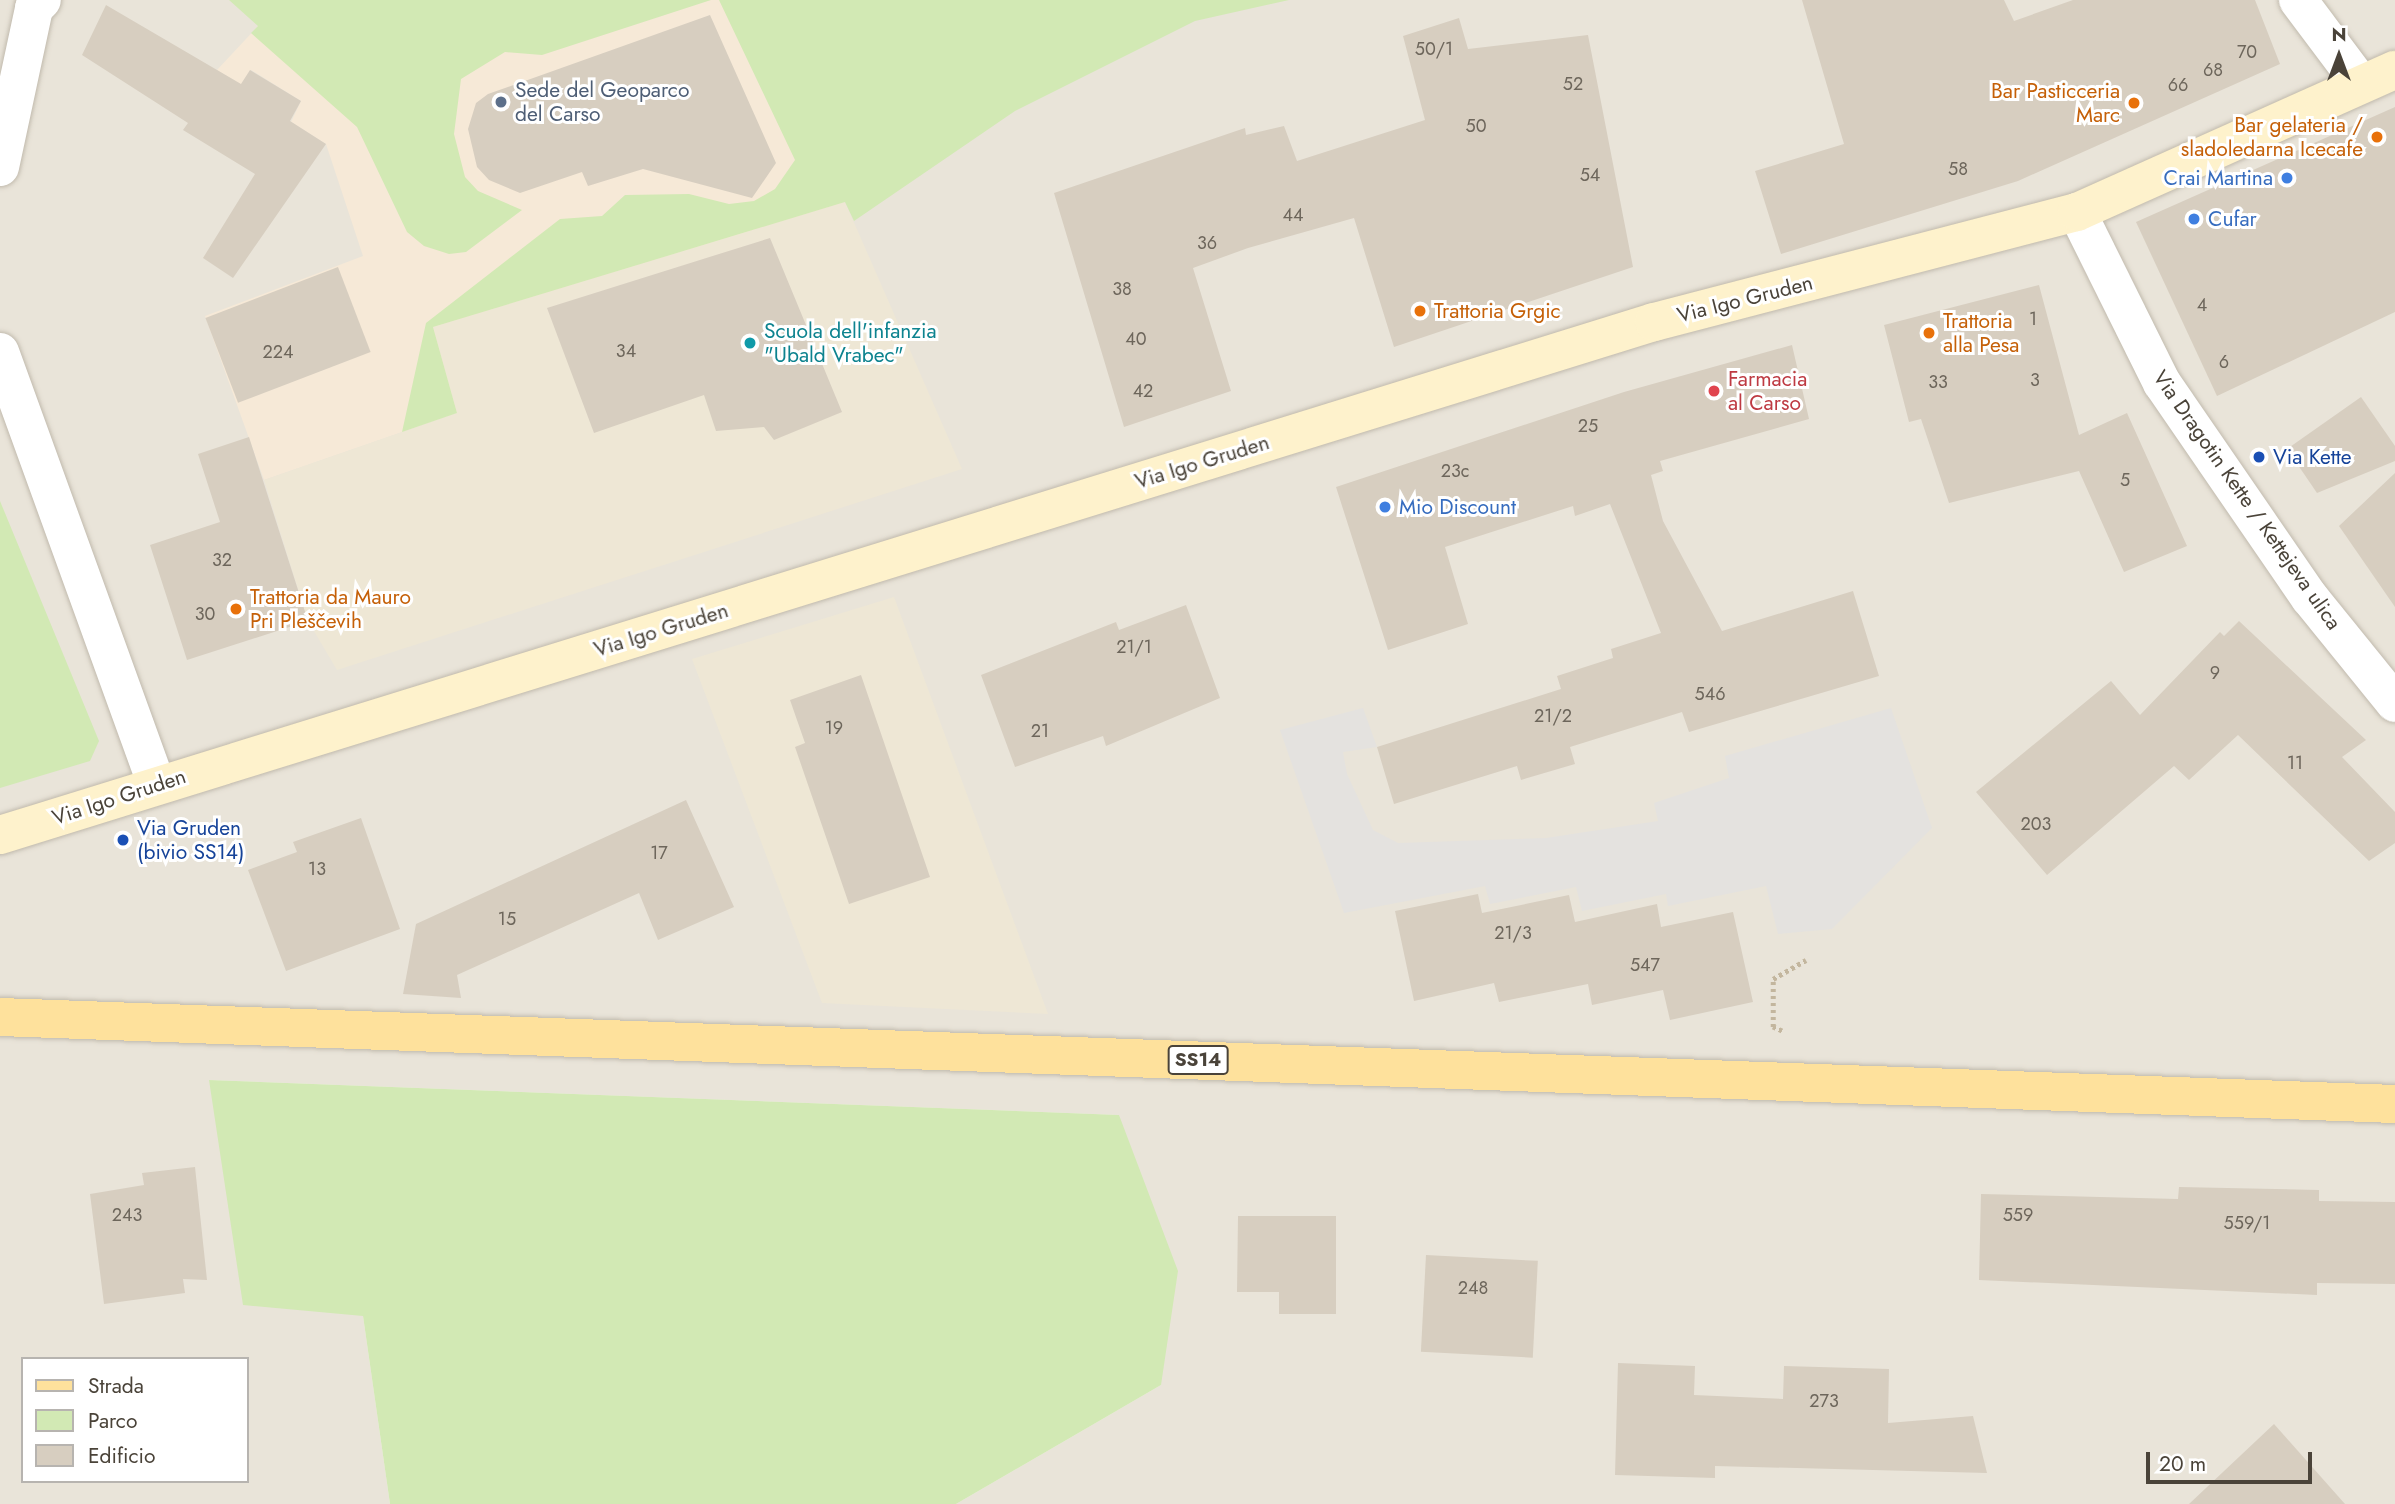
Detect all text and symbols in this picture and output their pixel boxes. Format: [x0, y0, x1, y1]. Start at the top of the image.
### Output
north arrow [2304, 21, 2374, 91]
text: N [2331, 21, 2347, 48]
house number: 50/1 [1415, 38, 1453, 60]
house number: 70 [2237, 41, 2257, 63]
house number: 68 [2203, 59, 2223, 81]
house number: 52 [1563, 73, 1583, 95]
house number: 66 [2168, 74, 2188, 96]
place label: Sede del Geoparco del Carso [515, 77, 689, 127]
place label: Bar Pasticceria Marc [1991, 78, 2120, 128]
marker: Sede del Geoparco del Carso [493, 94, 509, 110]
marker: Bar Pasticceria Marc [2126, 95, 2142, 111]
place label: Bar gelateria / sladoledarna Icecafe [2181, 112, 2363, 162]
house number: 50 [1466, 115, 1486, 137]
marker: Bar gelateria / sladoledarna Icecafe [2369, 129, 2385, 145]
house number: 58 [1948, 158, 1968, 180]
house number: 54 [1580, 164, 1600, 186]
place label: Crai Martina [2164, 165, 2273, 191]
marker: Crai Martina [2279, 170, 2295, 186]
house number: 44 [1283, 204, 1303, 226]
place label: Cufar [2208, 206, 2257, 232]
marker: Cufar [2186, 211, 2202, 227]
house number: 36 [1197, 232, 1217, 254]
street label: Via Igo Gruden [1675, 270, 1815, 328]
house number: 38 [1112, 278, 1132, 300]
house number: 4 [2197, 294, 2207, 316]
place label: Trattoria Grgic [1434, 298, 1561, 324]
marker: Trattoria Grgic [1412, 303, 1428, 319]
place label: Trattoria alla Pesa [1943, 308, 2019, 358]
house number: 1 [2029, 308, 2037, 330]
place label: Scuola dell'infanzia "Ubald Vrabec" [764, 318, 937, 368]
marker: Trattoria alla Pesa [1921, 325, 1937, 341]
house number: 40 [1125, 328, 1147, 350]
marker: Scuola dell'infanzia "Ubald Vrabec" [742, 335, 758, 351]
house number: 34 [616, 340, 636, 362]
house number: 224 [263, 341, 293, 363]
house number: 6 [2219, 351, 2229, 373]
place label: Farmacia al Carso [1728, 366, 1807, 416]
street label: Via Dragotin Kette / Kettejeva ulica [2148, 366, 2346, 634]
house number: 3 [2030, 369, 2040, 391]
house number: 33 [1928, 371, 1948, 393]
house number: 42 [1133, 380, 1153, 402]
marker: Farmacia al Carso [1706, 383, 1722, 399]
house number: 25 [1578, 415, 1598, 437]
street label: Via Igo Gruden [1132, 430, 1272, 494]
place label: Via Kette [2273, 444, 2352, 470]
marker: Via Kette [2251, 449, 2267, 465]
house number: 23c [1441, 460, 1469, 482]
house number: 5 [2120, 469, 2130, 491]
place label: Mio Discount [1399, 494, 1516, 520]
marker: Mio Discount [1377, 499, 1393, 515]
house number: 32 [212, 549, 232, 571]
place label: Trattoria da Mauro Pri Pleščevih [250, 584, 411, 634]
street label: Via Igo Gruden [591, 598, 731, 662]
marker: Trattoria da Mauro Pri Pleščevih [228, 601, 244, 617]
house number: 30 [195, 603, 215, 625]
house number: 21/1 [1116, 636, 1152, 658]
house number: 9 [2210, 662, 2220, 684]
house number: 546 [1694, 683, 1726, 705]
house number: 21/2 [1534, 705, 1572, 727]
house number: 19 [825, 717, 843, 739]
house number: 21 [1031, 720, 1049, 742]
house number: 11 [2287, 752, 2303, 774]
street label: Via Igo Gruden [49, 764, 189, 830]
house number: 203 [2021, 813, 2051, 835]
place label: Via Gruden (bivio SS14) [137, 815, 245, 865]
marker: Via Gruden (bivio SS14) [115, 832, 131, 848]
house number: 17 [650, 842, 668, 864]
house number: 13 [308, 858, 326, 880]
house number: 15 [498, 908, 516, 930]
house number: 21/3 [1494, 922, 1532, 944]
house number: 547 [1630, 954, 1660, 976]
road number: SS14 [1166, 1044, 1230, 1076]
house number: 243 [112, 1204, 142, 1226]
house number: 559 [2003, 1204, 2033, 1226]
house number: 559/1 [2224, 1212, 2270, 1234]
house number: 248 [1458, 1277, 1488, 1299]
legend [21, 1357, 248, 1483]
text: Strada [88, 1371, 144, 1401]
house number: 273 [1809, 1390, 1839, 1412]
text: Parco [88, 1406, 137, 1436]
scale bar [2150, 1438, 2316, 1482]
text: Edificio [88, 1441, 155, 1471]
text: 20 m [2159, 1449, 2206, 1479]

